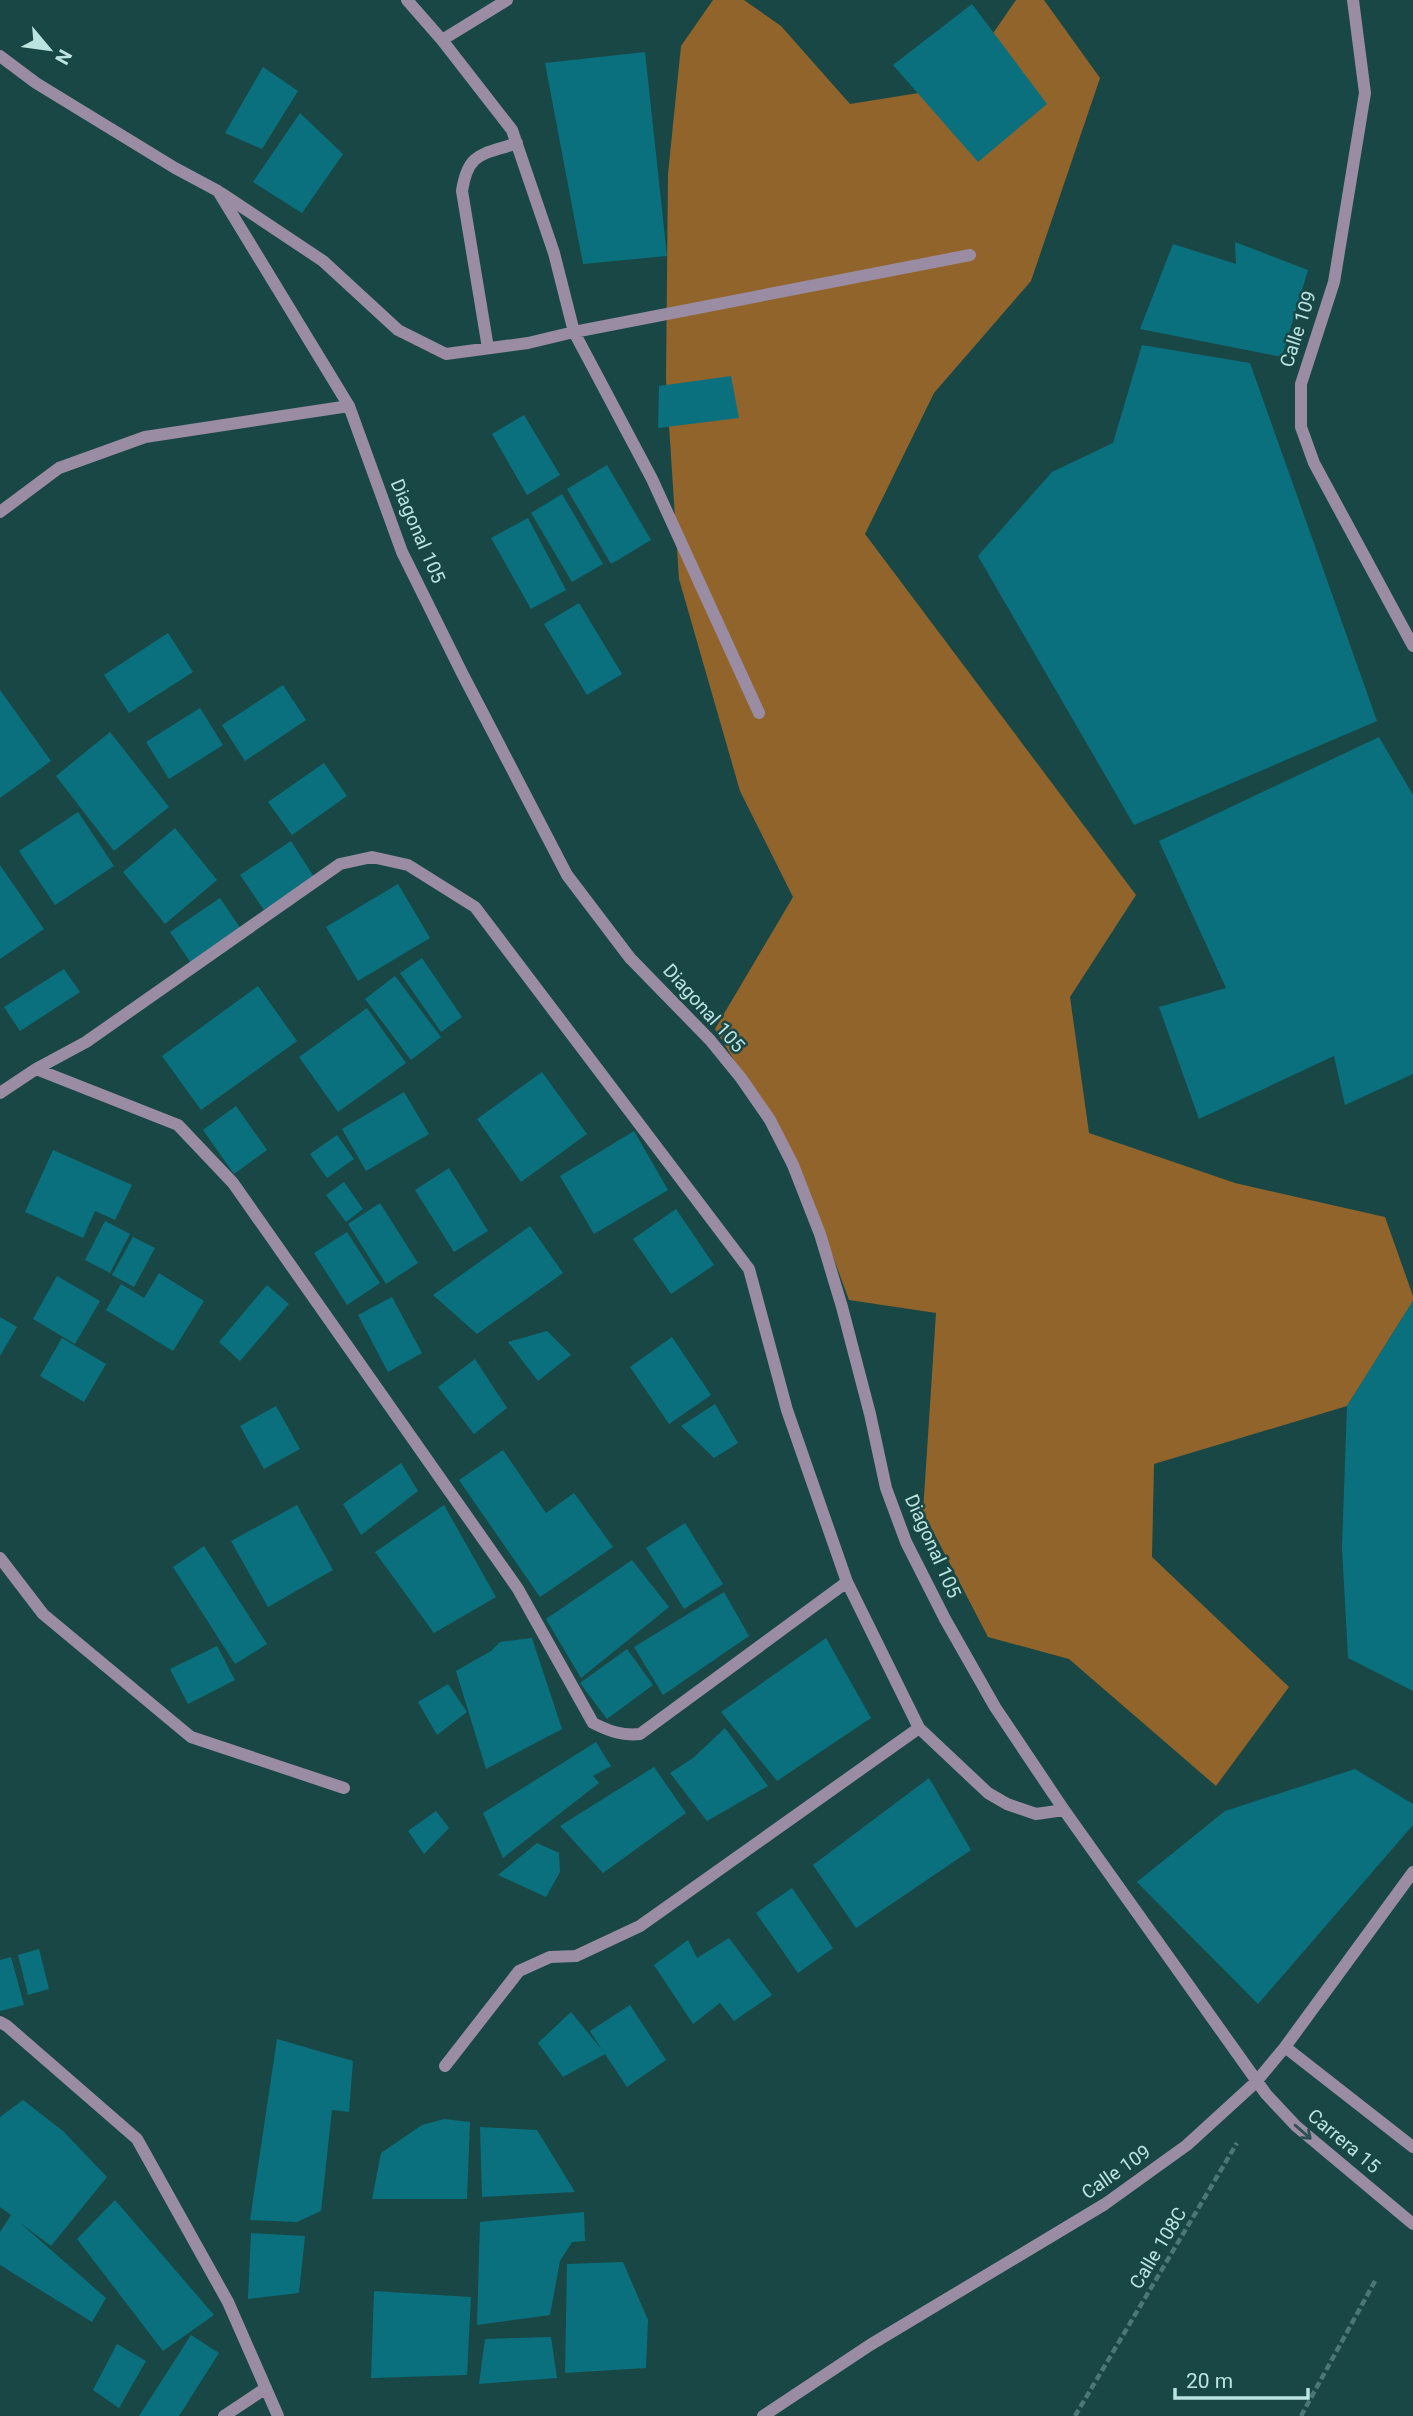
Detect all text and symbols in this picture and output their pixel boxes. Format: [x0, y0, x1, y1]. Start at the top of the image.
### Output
north arrow [14, 14, 84, 84]
text: N [50, 46, 77, 68]
street label: Calle 109 [1275, 288, 1321, 370]
street label: Diagonal 105 [386, 475, 450, 587]
street label: Diagonal 105 [658, 959, 750, 1057]
street label: Diagonal 105 [900, 1491, 966, 1601]
street label: Carrera 15 [1303, 2104, 1385, 2178]
one-way arrow [1293, 2124, 1311, 2140]
street label: Calle 109 [1077, 2140, 1155, 2204]
street label: Calle 108C [1125, 2203, 1191, 2293]
scale bar [1175, 2356, 1308, 2400]
text: 20 m [1186, 2369, 1233, 2393]

